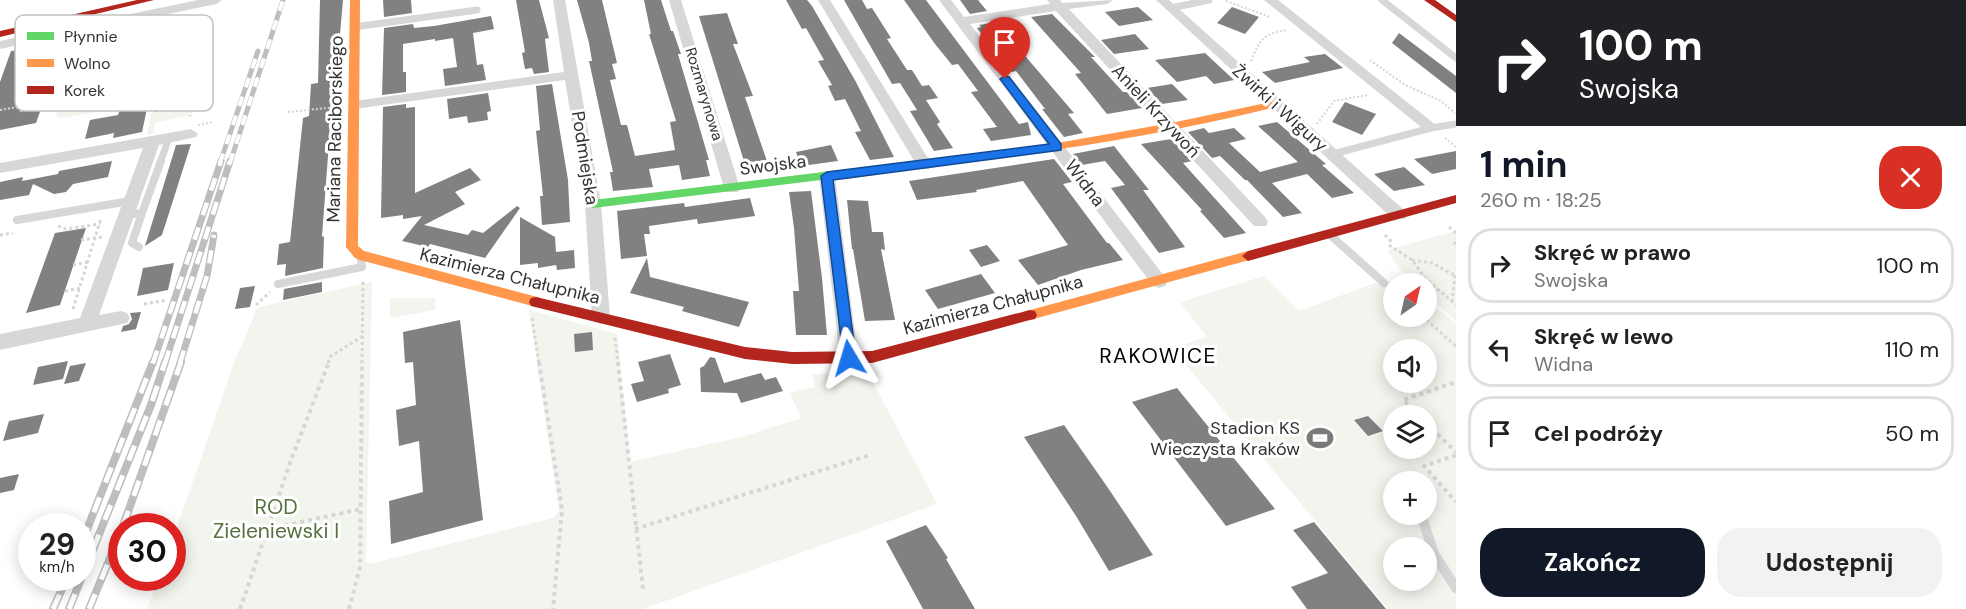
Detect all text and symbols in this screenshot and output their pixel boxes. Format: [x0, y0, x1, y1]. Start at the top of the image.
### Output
legend [15, 15, 213, 111]
pin [979, 17, 1030, 79]
text: 100 m [1579, 18, 1703, 73]
icon: right [1480, 24, 1558, 102]
text: Płynnie [64, 26, 118, 47]
icon: arrive [988, 26, 1021, 59]
street label: Mariana Raciborskiego [321, 35, 349, 223]
street label: Rozmarynowa [680, 45, 728, 143]
text: Wolno [64, 53, 110, 74]
street label: Anieli Krzywoń [1106, 59, 1206, 163]
street label: Żwirki i Wigury [1227, 59, 1333, 157]
text: Swojska [1579, 71, 1679, 106]
text: Korek [64, 80, 105, 101]
street label: Podmiejska [566, 109, 604, 207]
text: 1 min [1480, 141, 1568, 188]
button: close [1879, 146, 1942, 209]
street label: Swojska [738, 149, 808, 181]
street label: Widna [1059, 155, 1111, 211]
text: 260 m · 18:25 [1480, 187, 1602, 213]
text: Skręć w prawo [1534, 238, 1691, 267]
street label: Kazimierza Chałupnika [417, 242, 603, 310]
icon: right [1483, 249, 1516, 282]
text: 100 m [1877, 251, 1939, 280]
text: Swojska [1534, 267, 1608, 293]
street label: Kazimierza Chałupnika [900, 269, 1086, 341]
north arrow [1383, 273, 1437, 327]
map controls [1383, 273, 1437, 591]
text: Skręć w lewo [1534, 322, 1674, 351]
position arrow [817, 326, 881, 390]
icon: left [1483, 333, 1516, 366]
text: 110 m [1885, 335, 1939, 364]
button: sound [1383, 339, 1437, 393]
district label: RAKOWICE [1099, 342, 1217, 370]
text: Widna [1534, 351, 1593, 377]
button: layers [1383, 405, 1437, 459]
place label: Stadion KS Wieczysta Kraków [1150, 416, 1300, 461]
icon: arrive [1483, 417, 1516, 450]
text: Cel podróży [1534, 419, 1663, 448]
text: 50 m [1885, 419, 1939, 448]
sports icon: Stadion KS Wieczysta Kraków [1305, 423, 1335, 453]
button: + [1383, 471, 1437, 525]
park label: ROD Zieleniewski I [213, 493, 339, 545]
speed limit sign: 30 [108, 513, 186, 591]
text: 29 [39, 525, 75, 564]
button: Zakończ [1480, 528, 1705, 597]
button: Udostępnij [1717, 528, 1942, 597]
button: − [1383, 537, 1437, 591]
text: km/h [39, 557, 75, 577]

